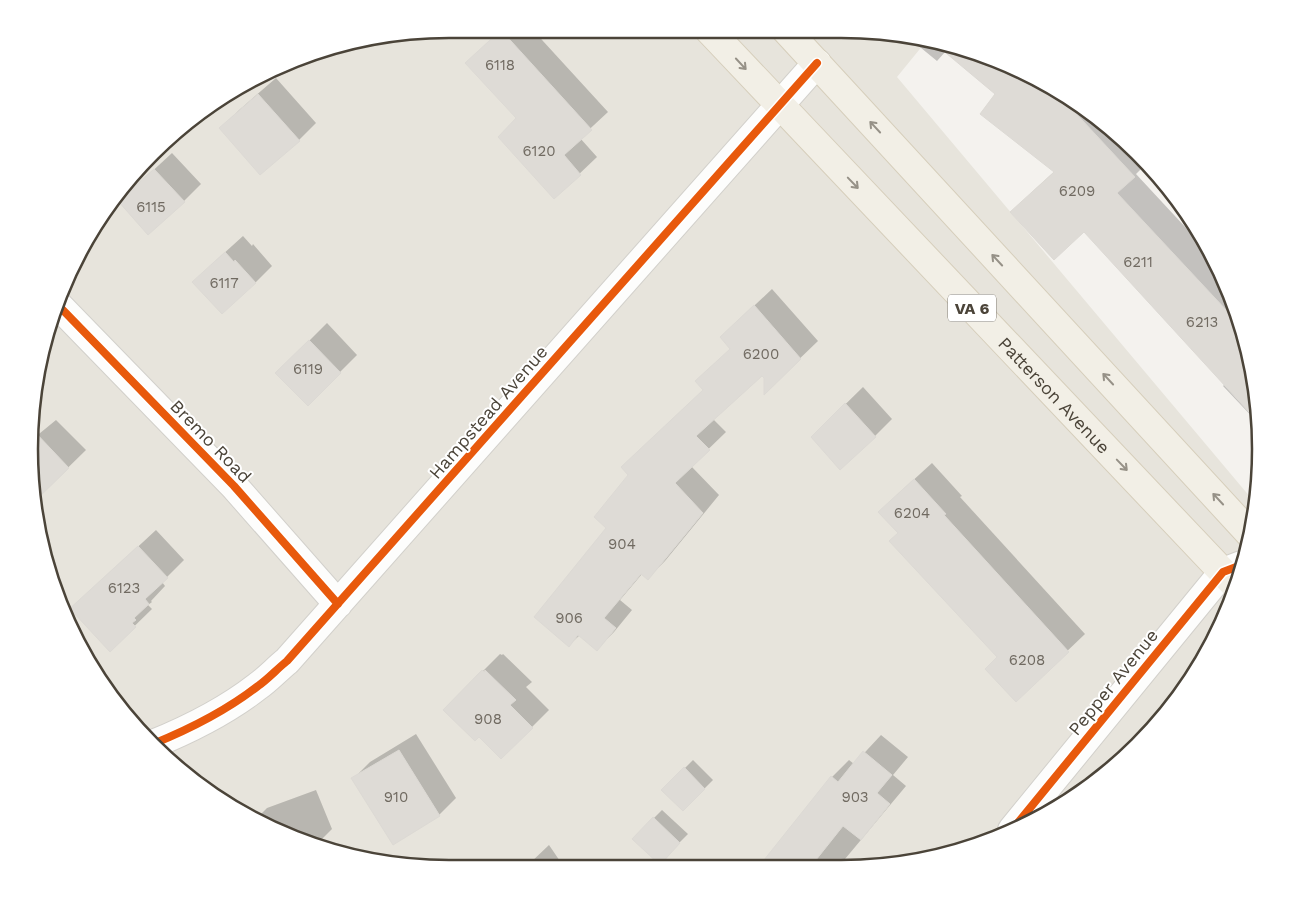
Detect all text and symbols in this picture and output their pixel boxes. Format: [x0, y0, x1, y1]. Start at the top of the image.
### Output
house number: 6118 [485, 56, 515, 74]
one-way arrow [735, 58, 747, 71]
one-way arrow [870, 121, 881, 134]
house number: 6120 [522, 142, 556, 160]
one-way arrow [847, 176, 859, 189]
house number: 6209 [1059, 182, 1095, 200]
house number: 6115 [136, 198, 166, 216]
one-way arrow [991, 253, 1003, 266]
house number: 6211 [1123, 253, 1153, 271]
house number: 6117 [209, 274, 239, 292]
road number: VA 6 [948, 294, 996, 322]
house number: 6213 [1186, 313, 1218, 331]
street label: Patterson Avenue [995, 332, 1115, 457]
street label: Hampstead Avenue [424, 341, 552, 483]
house number: 6200 [743, 345, 779, 363]
house number: 6119 [293, 360, 323, 378]
one-way arrow [1102, 373, 1113, 386]
street label: Bremo Road [166, 395, 256, 487]
one-way arrow [1116, 459, 1128, 471]
one-way arrow [1212, 492, 1224, 505]
house number: 6204 [894, 504, 930, 522]
house number: 904 [608, 535, 636, 553]
house number: 6123 [108, 579, 140, 597]
house number: 906 [555, 609, 583, 627]
street label: Pepper Avenue [1064, 625, 1162, 739]
house number: 6208 [1009, 651, 1045, 669]
house number: 908 [474, 710, 502, 728]
house number: 910 [384, 788, 408, 806]
house number: 903 [841, 788, 869, 806]

